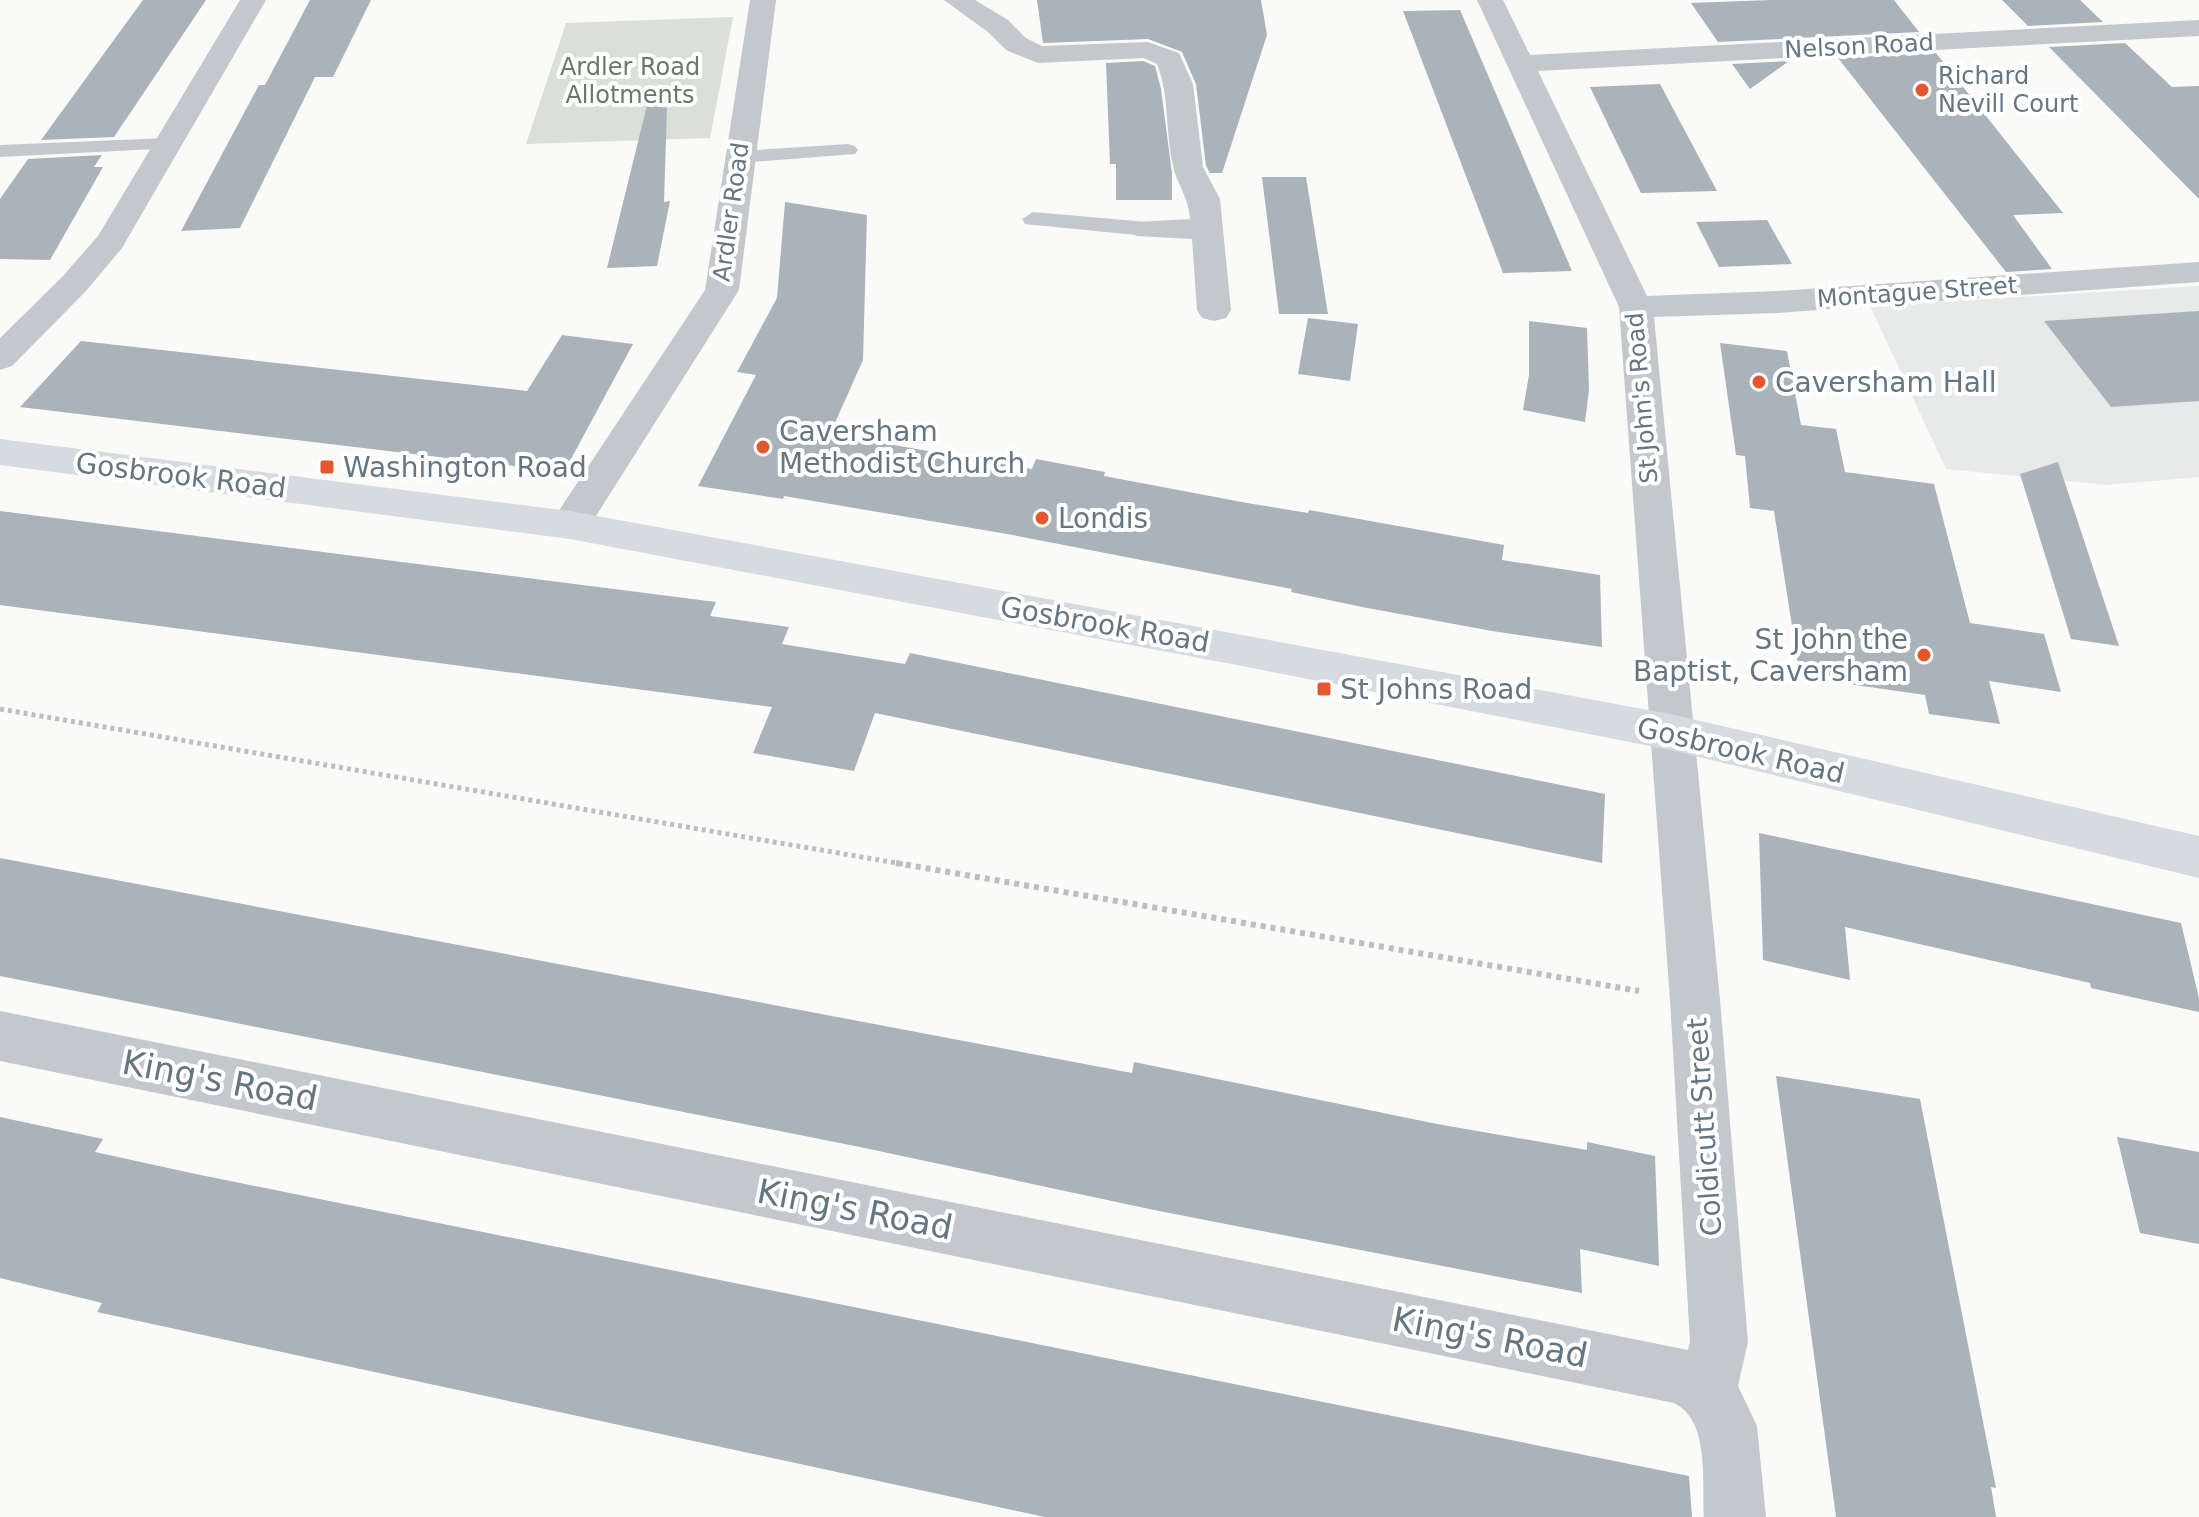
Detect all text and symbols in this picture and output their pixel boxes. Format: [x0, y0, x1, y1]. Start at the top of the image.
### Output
street label: Nelson Road [1784, 28, 1934, 64]
park label: Ardler Road Allotments [560, 53, 700, 109]
place label: Richard Nevill Court [1938, 62, 2078, 118]
marker: Richard Nevill Court [1913, 81, 1931, 99]
street label: Ardler Road [707, 141, 755, 283]
street label: Montague Street [1816, 271, 2018, 313]
street label: St John's Road [1621, 311, 1663, 485]
place label: Caversham Hall [1775, 366, 1996, 399]
marker: Caversham Hall [1750, 373, 1768, 391]
place label: Caversham Methodist Church [779, 415, 1025, 480]
marker: Caversham Methodist Church [754, 438, 772, 456]
street label: Gosbrook Road [74, 446, 288, 505]
place label: Washington Road [343, 451, 587, 484]
marker: Washington Road [318, 458, 336, 476]
place label: Londis [1058, 502, 1148, 535]
marker: Londis [1033, 509, 1051, 527]
street label: Gosbrook Road [998, 590, 1212, 659]
place label: St John the Baptist, Caversham [1633, 623, 1908, 688]
marker: St John the Baptist, Caversham [1915, 646, 1933, 664]
place label: St Johns Road [1340, 673, 1532, 706]
marker: St Johns Road [1315, 680, 1333, 698]
street label: Gosbrook Road [1634, 711, 1848, 790]
street label: Coldicutt Street [1680, 1017, 1729, 1237]
street label: King's Road [119, 1041, 321, 1119]
street label: King's Road [754, 1170, 956, 1248]
street label: King's Road [1389, 1298, 1591, 1376]

